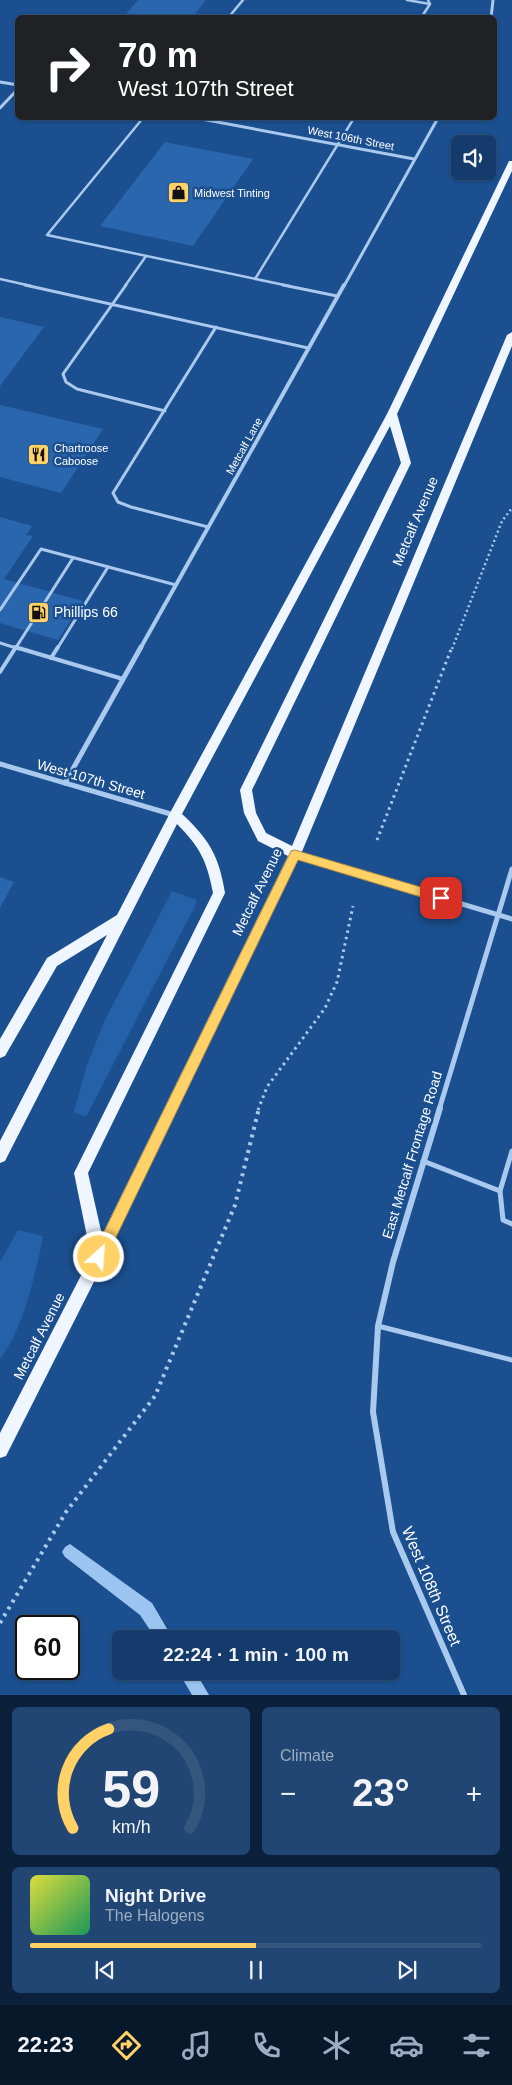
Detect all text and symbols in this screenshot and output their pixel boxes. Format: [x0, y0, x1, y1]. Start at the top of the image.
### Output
icon: right [35, 35, 100, 100]
text: 70 m [118, 35, 198, 74]
text: West 107th Street [118, 76, 294, 101]
street label: West 106th Street [307, 124, 395, 152]
map controls [451, 135, 496, 180]
button: sound [451, 135, 496, 180]
shop icon: Midwest Tinting [166, 181, 190, 205]
place label: Midwest Tinting [194, 187, 270, 199]
street label: Metcalf Lane [223, 416, 265, 476]
restaurant icon: Chartroose Caboose [26, 442, 50, 466]
place label: Chartroose Caboose [54, 442, 108, 467]
street label: Metcalf Avenue [389, 474, 441, 568]
fuel station icon: Phillips 66 [26, 600, 50, 624]
place label: Phillips 66 [54, 604, 118, 620]
street label: West 107th Street [35, 756, 147, 802]
street label: Metcalf Avenue [229, 845, 285, 938]
pin [420, 877, 462, 919]
icon: arrive [427, 884, 455, 912]
street label: East Metcalf Frontage Road [379, 1069, 445, 1241]
position arrow [72, 1230, 124, 1282]
street label: Metcalf Avenue [10, 1290, 68, 1382]
street label: West 108th Street [399, 1524, 465, 1649]
speed limit sign: 60 [15, 1615, 80, 1680]
text: 22:24 · 1 min · 100 m [163, 1644, 349, 1665]
text: Climate [280, 1747, 334, 1764]
text: 59 [102, 1760, 160, 1818]
text: 23° [352, 1772, 410, 1814]
text: − [280, 1778, 296, 1809]
text: + [466, 1778, 482, 1809]
text: km/h [112, 1817, 150, 1837]
text: Night Drive [105, 1885, 206, 1906]
text: The Halogens [105, 1907, 205, 1924]
icon: previous [91, 1956, 119, 1984]
icon: pause [242, 1956, 270, 1984]
icon: next [393, 1956, 421, 1984]
icon: directions [109, 2028, 144, 2063]
icon: music [179, 2028, 214, 2063]
icon: phone [249, 2028, 284, 2063]
icon: climate [319, 2028, 354, 2063]
icon: car [389, 2028, 424, 2063]
icon: filters [459, 2028, 494, 2063]
text: 22:23 [18, 2032, 74, 2057]

